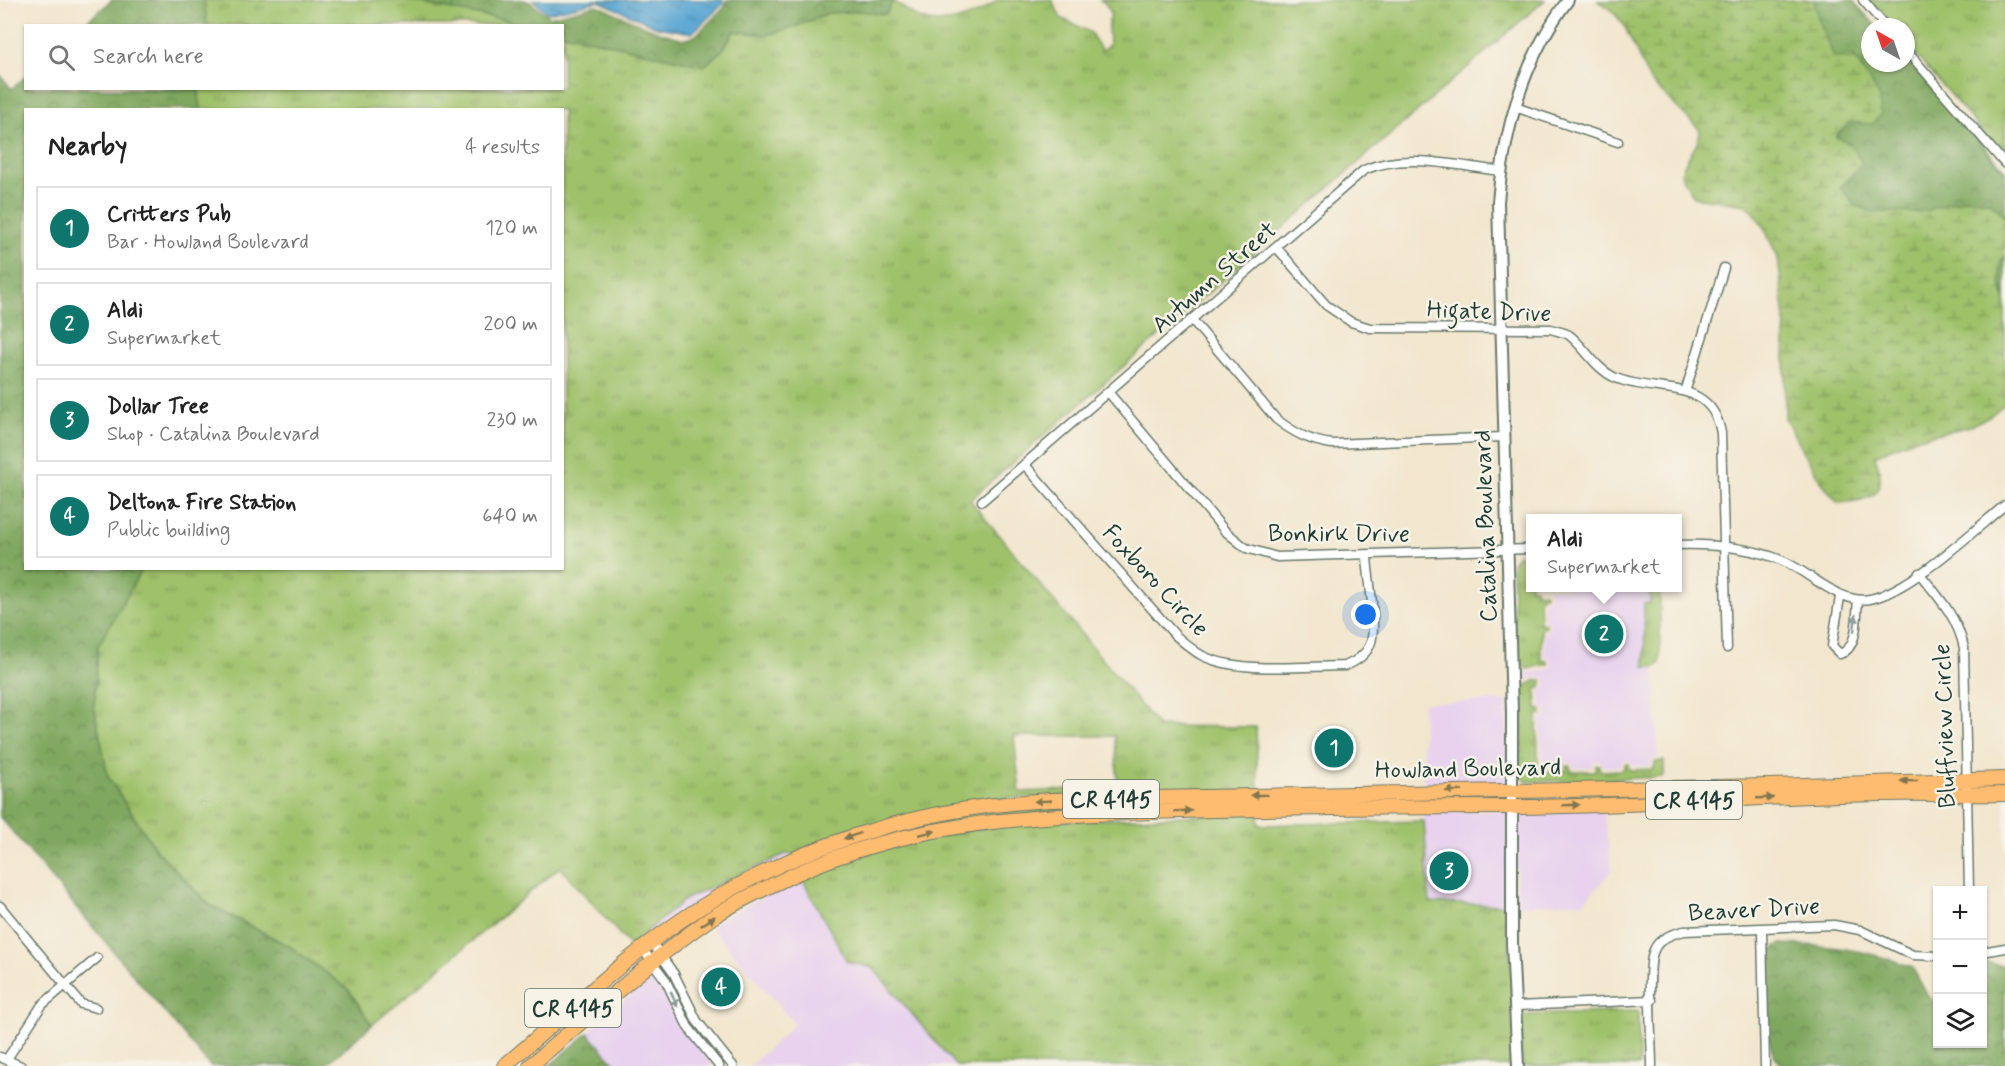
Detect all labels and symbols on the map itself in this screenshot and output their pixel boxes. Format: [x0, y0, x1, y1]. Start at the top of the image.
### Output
north arrow [1861, 18, 1915, 72]
street label: Autumn Street [1146, 215, 1284, 341]
street label: Higate Drive [1426, 295, 1552, 333]
street label: Catalina Boulevard [1468, 429, 1505, 623]
street label: Foxboro Circle [1095, 518, 1215, 644]
street label: Bonkirk Drive [1268, 519, 1410, 550]
your location [1351, 600, 1380, 629]
pin: 2 [1584, 612, 1624, 656]
one-way arrow [1851, 613, 1860, 632]
street label: Bluffview Circle [1927, 643, 1964, 809]
pin: 1 [1314, 726, 1354, 771]
street label: Howland Boulevard [1375, 752, 1561, 787]
one-way arrow [1899, 776, 1918, 786]
road number: CR 4145 [1063, 780, 1159, 818]
road number: CR 4145 [1646, 781, 1742, 819]
one-way arrow [1444, 786, 1463, 796]
one-way arrow [1249, 790, 1268, 800]
one-way arrow [1756, 793, 1775, 803]
one-way arrow [1034, 796, 1053, 805]
one-way arrow [1561, 800, 1580, 809]
one-way arrow [1174, 806, 1193, 816]
one-way arrow [917, 828, 936, 837]
one-way arrow [843, 832, 861, 841]
pin: 3 [1430, 848, 1468, 894]
street label: Beaver Drive [1687, 892, 1821, 929]
one-way arrow [700, 916, 716, 927]
pin: 4 [702, 964, 740, 1010]
road number: CR 4145 [525, 989, 621, 1027]
one-way arrow [669, 990, 679, 1008]

